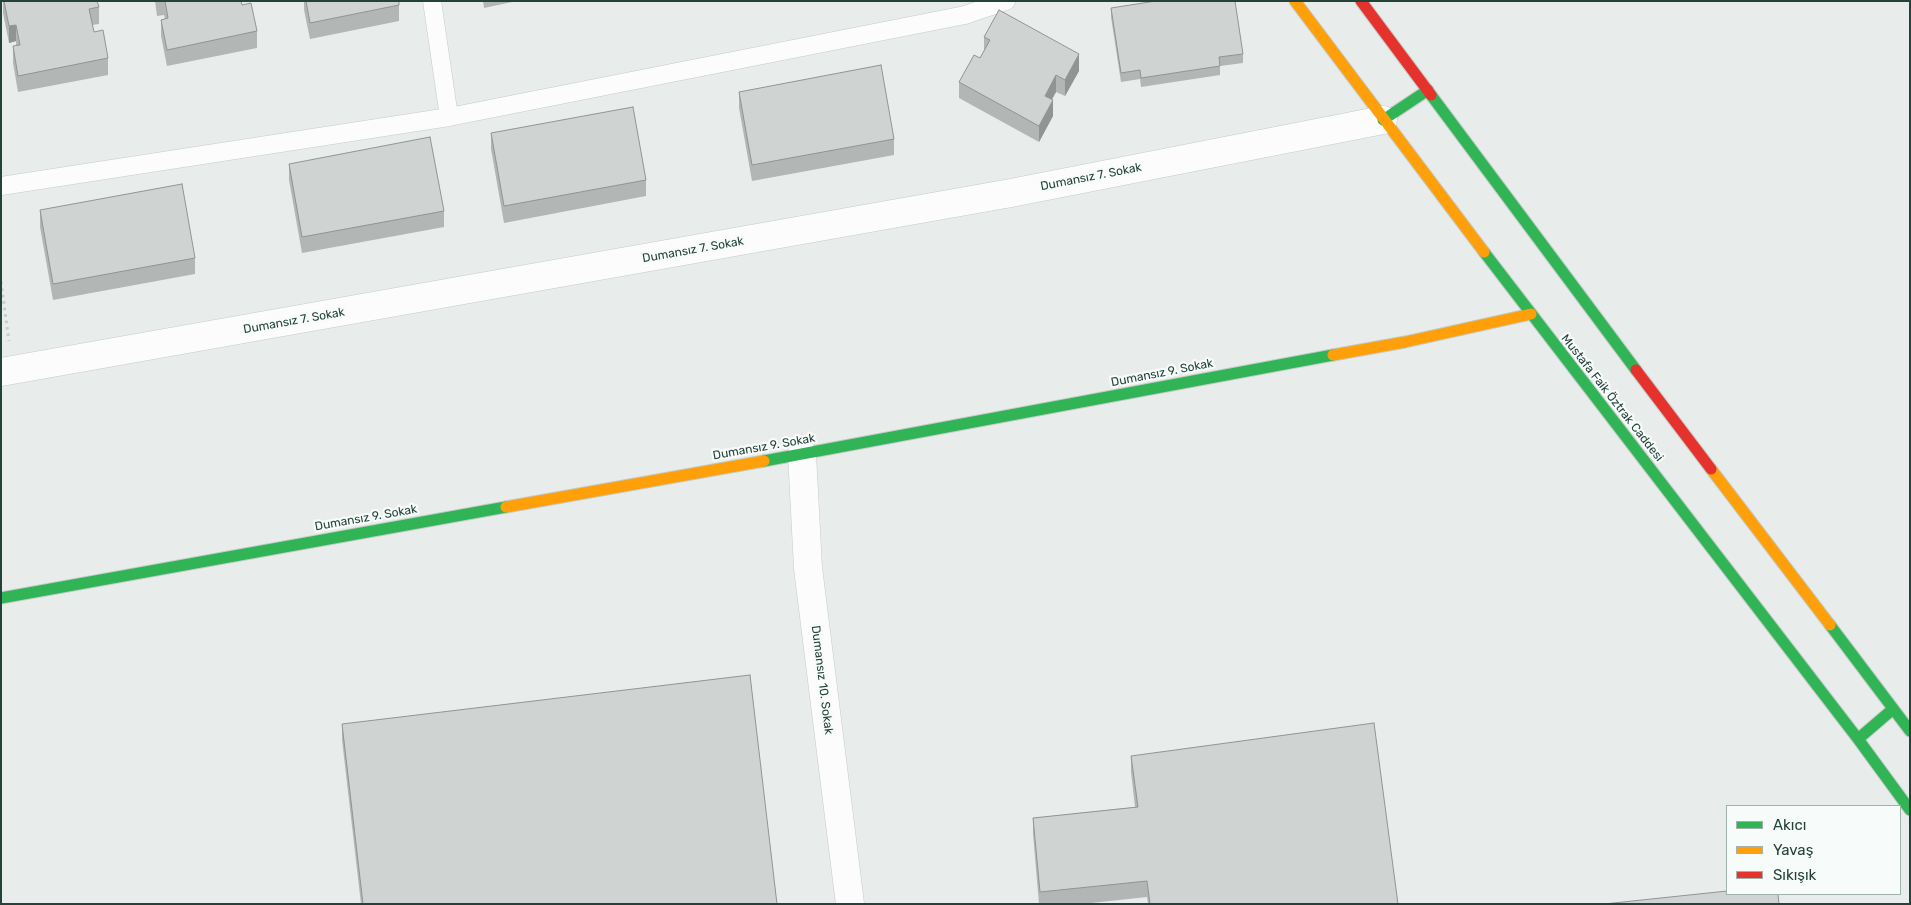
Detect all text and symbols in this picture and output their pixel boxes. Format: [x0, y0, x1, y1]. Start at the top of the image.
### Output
street label: Dumansız 7. Sokak [1039, 160, 1143, 194]
street label: Dumansız 7. Sokak [641, 234, 745, 266]
street label: Dumansız 7. Sokak [242, 305, 346, 337]
street label: Mustafa Faik Öztrak Caddesi [1558, 332, 1666, 464]
street label: Dumansız 9. Sokak [1110, 356, 1214, 390]
street label: Dumansız 9. Sokak [712, 431, 816, 463]
street label: Dumansız 9. Sokak [314, 502, 418, 534]
street label: Dumansız 10. Sokak [808, 625, 836, 735]
legend [1726, 805, 1901, 895]
text: Akıcı [1773, 816, 1806, 834]
text: Yavaş [1773, 841, 1813, 859]
text: Sıkışık [1773, 866, 1816, 884]

